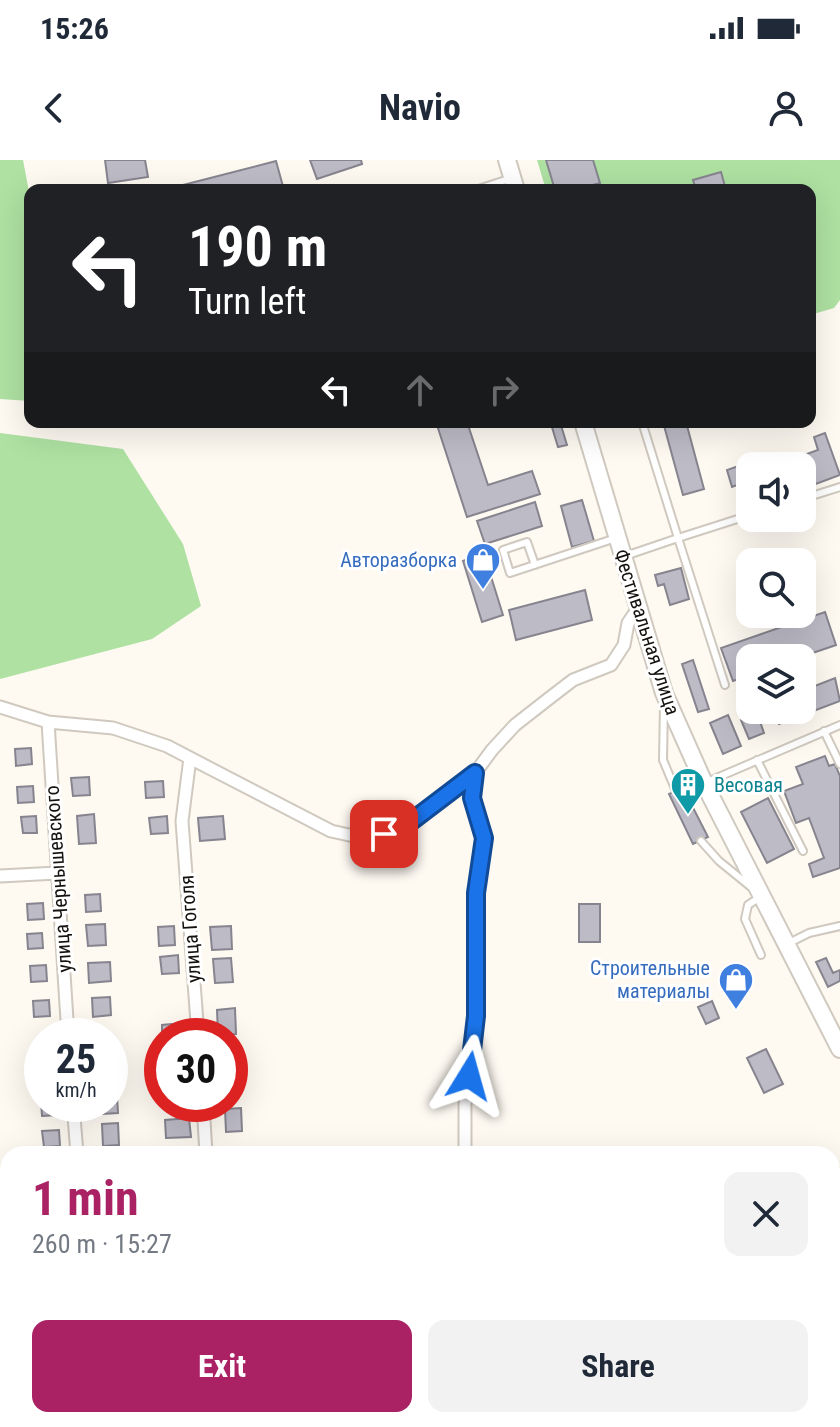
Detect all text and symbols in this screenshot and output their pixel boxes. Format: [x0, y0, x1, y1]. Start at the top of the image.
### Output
text: 15:26 [40, 11, 109, 46]
icon: back [32, 86, 76, 130]
icon: person [764, 86, 808, 130]
text: Navio [379, 87, 461, 129]
text: 190 m [188, 214, 327, 280]
icon: left [56, 216, 160, 320]
text: Turn left [188, 281, 306, 323]
icon: left [314, 368, 358, 412]
icon: ahead [398, 368, 442, 412]
icon: right [482, 368, 526, 412]
map controls [736, 452, 816, 724]
button: sound [736, 452, 816, 532]
shop icon: Авторазборка [464, 541, 502, 591]
street label: Фестивальная улица [609, 546, 685, 718]
place label: Авторазборка [340, 548, 457, 572]
button: search [736, 548, 816, 628]
button: layers [736, 644, 816, 724]
building icon: Весовая [669, 766, 707, 816]
place label: Весовая [714, 773, 783, 797]
street label: улица Чернышевского [39, 785, 77, 973]
pin [350, 800, 418, 868]
icon: arrive [362, 812, 406, 856]
street label: улица Гоголя [174, 874, 206, 984]
place label: Строительные материалы [590, 956, 710, 1003]
shop icon: Строительные материалы [717, 961, 755, 1011]
speed limit sign: 30 [144, 1018, 248, 1122]
position arrow [427, 1034, 511, 1118]
text: 25 [56, 1036, 96, 1083]
text: km/h [55, 1078, 97, 1102]
text: 1 min [32, 1170, 139, 1227]
button: close [724, 1172, 808, 1256]
text: 260 m · 15:27 [32, 1229, 172, 1259]
button: Exit [32, 1320, 412, 1412]
button: Share [428, 1320, 808, 1412]

